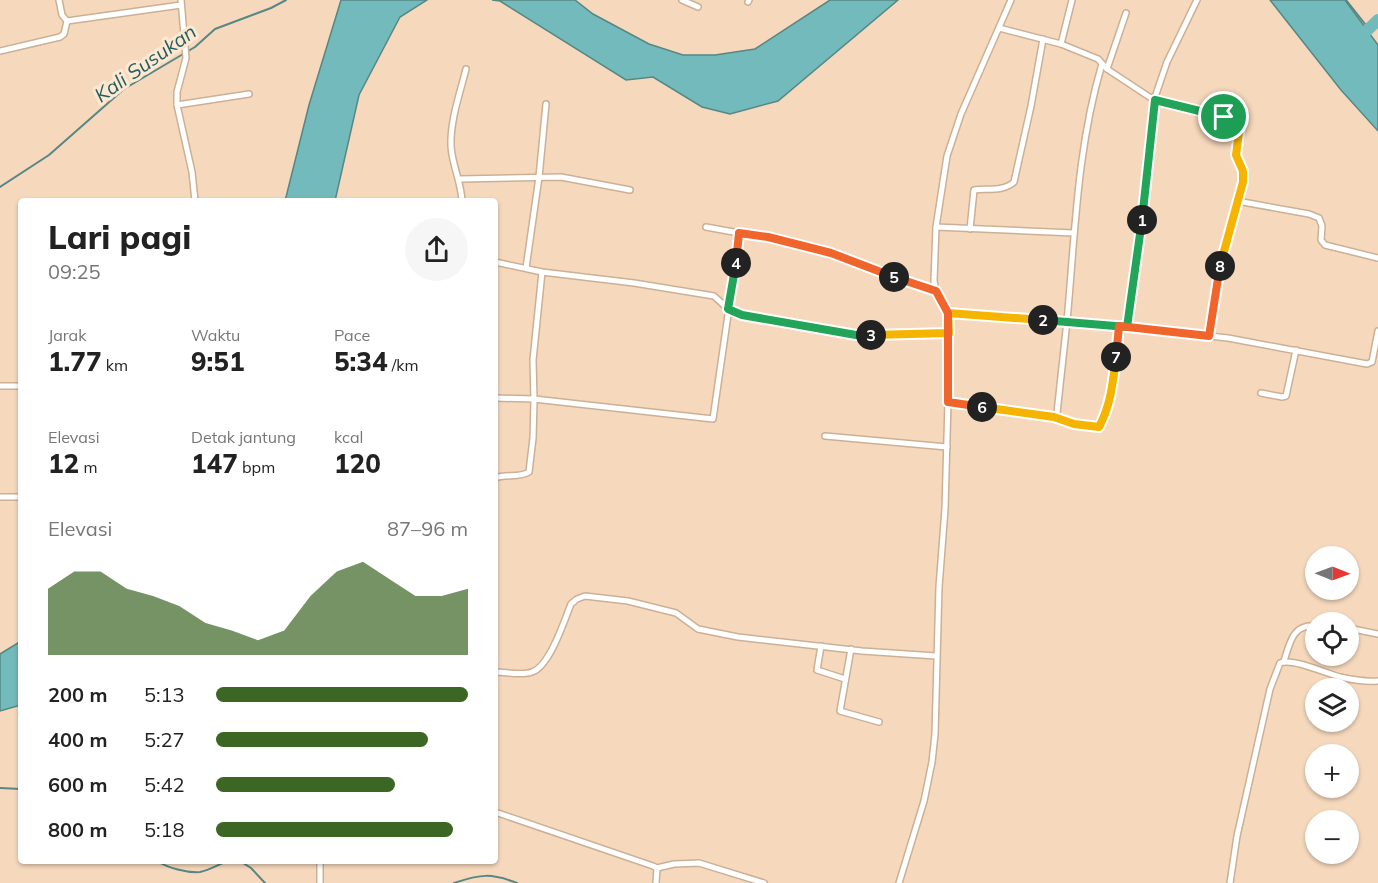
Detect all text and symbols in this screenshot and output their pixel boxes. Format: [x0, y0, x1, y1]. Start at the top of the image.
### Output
water label: Kali Susukan [89, 19, 201, 107]
pin [1198, 91, 1249, 142]
icon: arrive [1207, 100, 1240, 133]
pin: 1 [1127, 205, 1157, 235]
text: 1 [1137, 210, 1147, 230]
text: Lari pagi [48, 216, 191, 257]
button: share [405, 218, 468, 281]
pin: 4 [721, 248, 751, 278]
pin: 8 [1205, 251, 1235, 281]
text: 4 [731, 253, 741, 273]
text: 8 [1215, 256, 1225, 276]
text: 09:25 [48, 259, 101, 284]
pin: 5 [879, 262, 909, 292]
text: 5 [889, 267, 899, 287]
pin: 2 [1028, 305, 1058, 335]
text: 2 [1038, 310, 1048, 330]
pin: 3 [856, 320, 886, 350]
text: Jarak [48, 325, 86, 345]
text: Waktu [191, 325, 240, 345]
text: Pace [334, 325, 370, 345]
text: 3 [866, 325, 876, 345]
pin: 7 [1101, 342, 1131, 372]
text: 1.77 [48, 345, 102, 378]
text: 9:51 [191, 345, 245, 378]
text: 5:34 [334, 345, 388, 378]
text: 7 [1111, 347, 1121, 367]
text: km [102, 355, 128, 375]
text: /km [388, 355, 419, 375]
pin: 6 [967, 392, 997, 422]
text: 6 [977, 397, 987, 417]
text: Elevasi [48, 427, 100, 447]
text: Detak jantung [191, 427, 296, 447]
text: kcal [334, 427, 363, 447]
text: 12 [48, 447, 79, 480]
text: 147 [191, 447, 238, 480]
text: 120 [334, 447, 381, 480]
text: m [79, 457, 97, 477]
text: bpm [238, 457, 275, 477]
text: Elevasi [48, 516, 112, 541]
text: 87–96 m [387, 516, 468, 541]
north arrow [1305, 546, 1359, 600]
map controls [1305, 546, 1359, 864]
button: locate [1305, 612, 1359, 666]
button: layers [1305, 678, 1359, 732]
text: 200 m [48, 682, 107, 707]
text: 5:13 [144, 682, 185, 707]
text: 400 m [48, 727, 107, 752]
text: 5:27 [144, 727, 185, 752]
button: + [1305, 744, 1359, 798]
text: 600 m [48, 772, 107, 797]
text: 5:42 [144, 772, 185, 797]
button: − [1305, 810, 1359, 864]
text: 800 m [48, 817, 107, 842]
text: 5:18 [144, 817, 185, 842]

